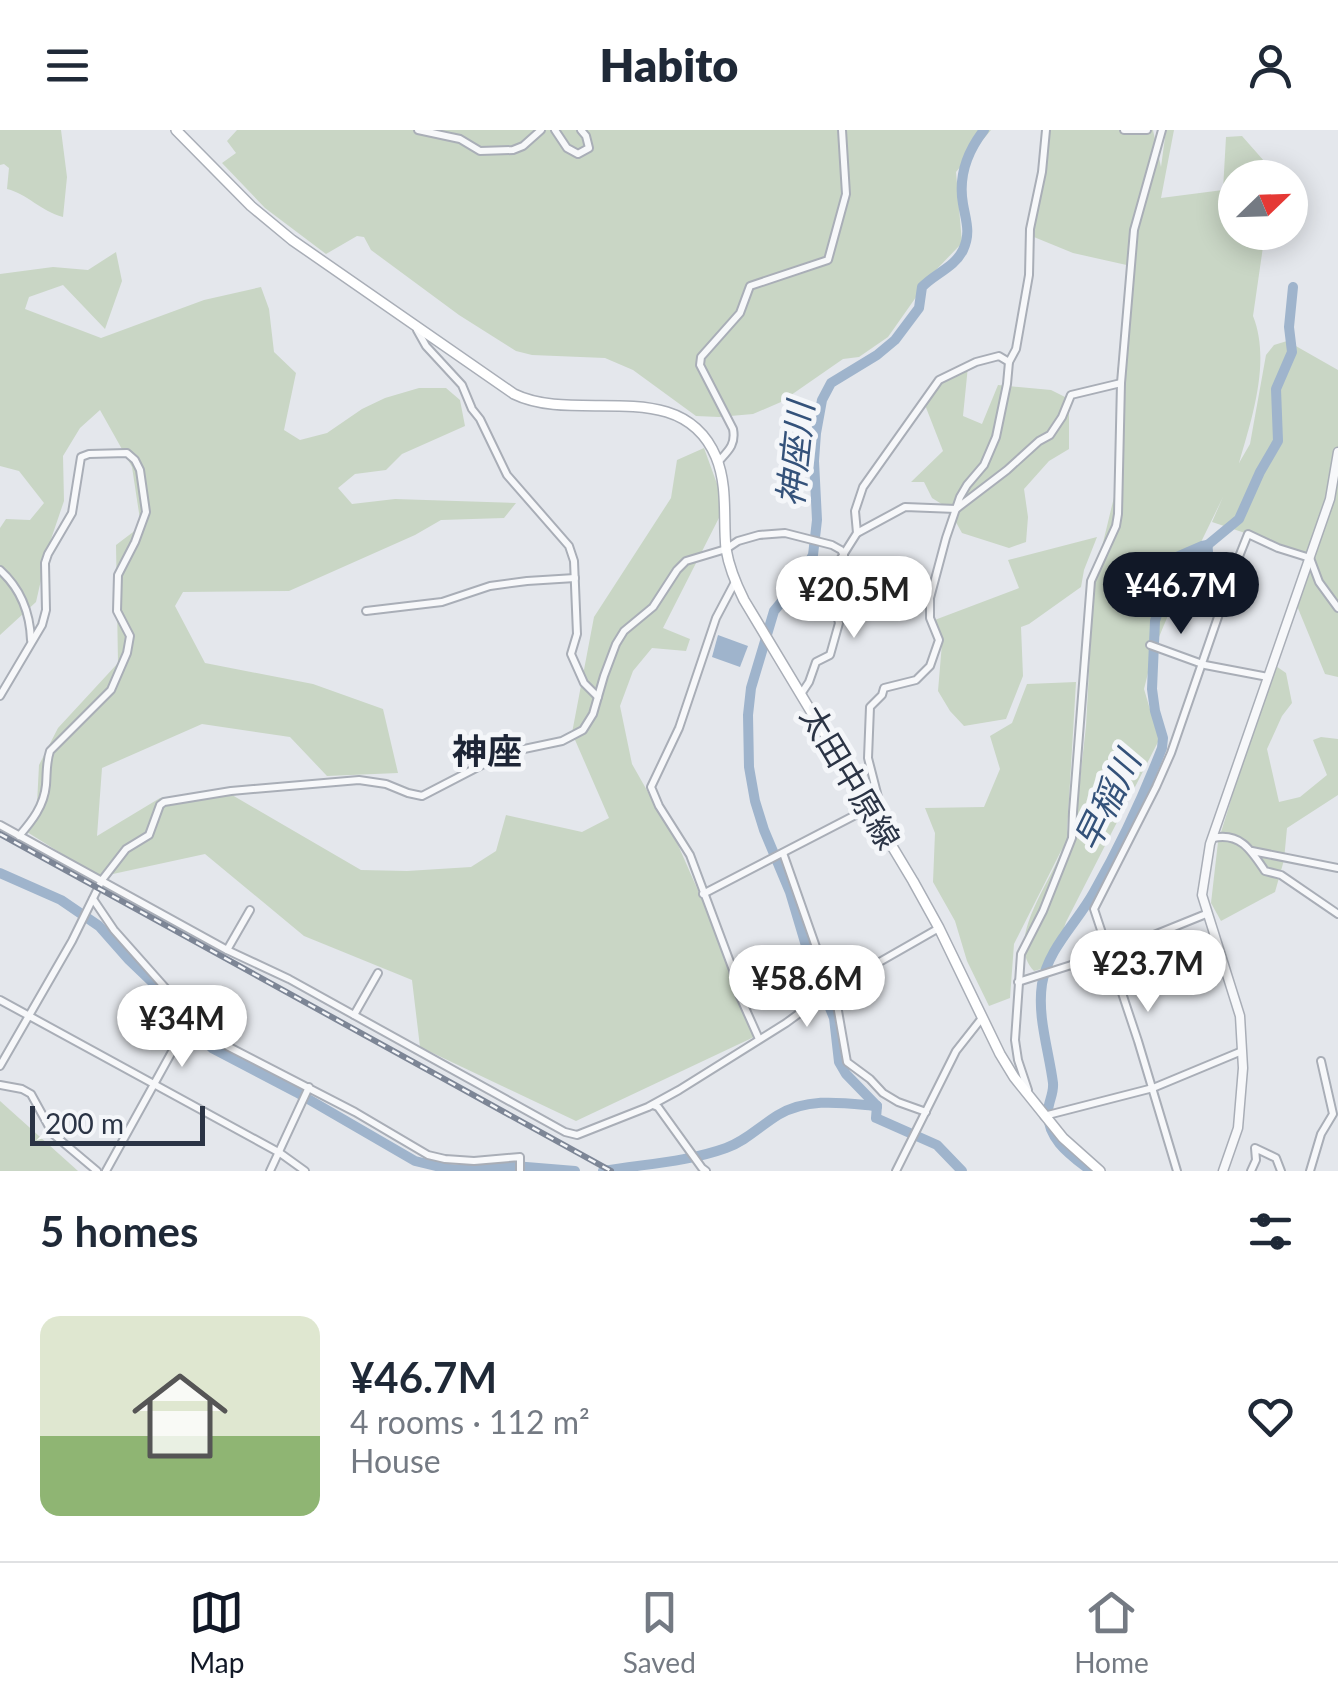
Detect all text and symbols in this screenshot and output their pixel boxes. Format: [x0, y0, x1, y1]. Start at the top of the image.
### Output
icon: menu [40, 38, 95, 93]
text: Habito [600, 38, 738, 92]
icon: person [1243, 38, 1298, 93]
north arrow [1218, 160, 1308, 250]
map controls [1218, 160, 1308, 250]
water label: 神座川 [768, 396, 821, 508]
pin: ¥46.7M [1100, 552, 1262, 637]
pin: ¥20.5M [773, 556, 935, 641]
text: ¥46.7M [1125, 565, 1237, 604]
text: ¥20.5M [798, 569, 910, 608]
street label: 太田中原線 [793, 698, 909, 856]
district label: 神座 [452, 729, 522, 771]
water label: 早稲川 [1064, 740, 1150, 856]
pin: ¥23.7M [1067, 930, 1229, 1015]
text: ¥23.7M [1092, 943, 1204, 982]
pin: ¥58.6M [726, 945, 888, 1030]
text: ¥58.6M [751, 958, 863, 997]
pin: ¥34M [123, 985, 241, 1070]
text: ¥34M [139, 998, 225, 1037]
scale bar [30, 1101, 205, 1146]
text: 200 m [45, 1106, 124, 1140]
icon: filters [1243, 1204, 1298, 1259]
text: 5 homes [40, 1206, 198, 1256]
text: ¥46.7M [350, 1352, 497, 1402]
icon: home [120, 1356, 240, 1476]
icon: heart [1243, 1389, 1298, 1444]
text: 4 rooms · 112 m² [350, 1402, 590, 1441]
text: House [350, 1441, 441, 1480]
tab: Map [189, 1585, 244, 1679]
tab: Saved [623, 1585, 696, 1679]
tab: Home [1074, 1585, 1149, 1679]

